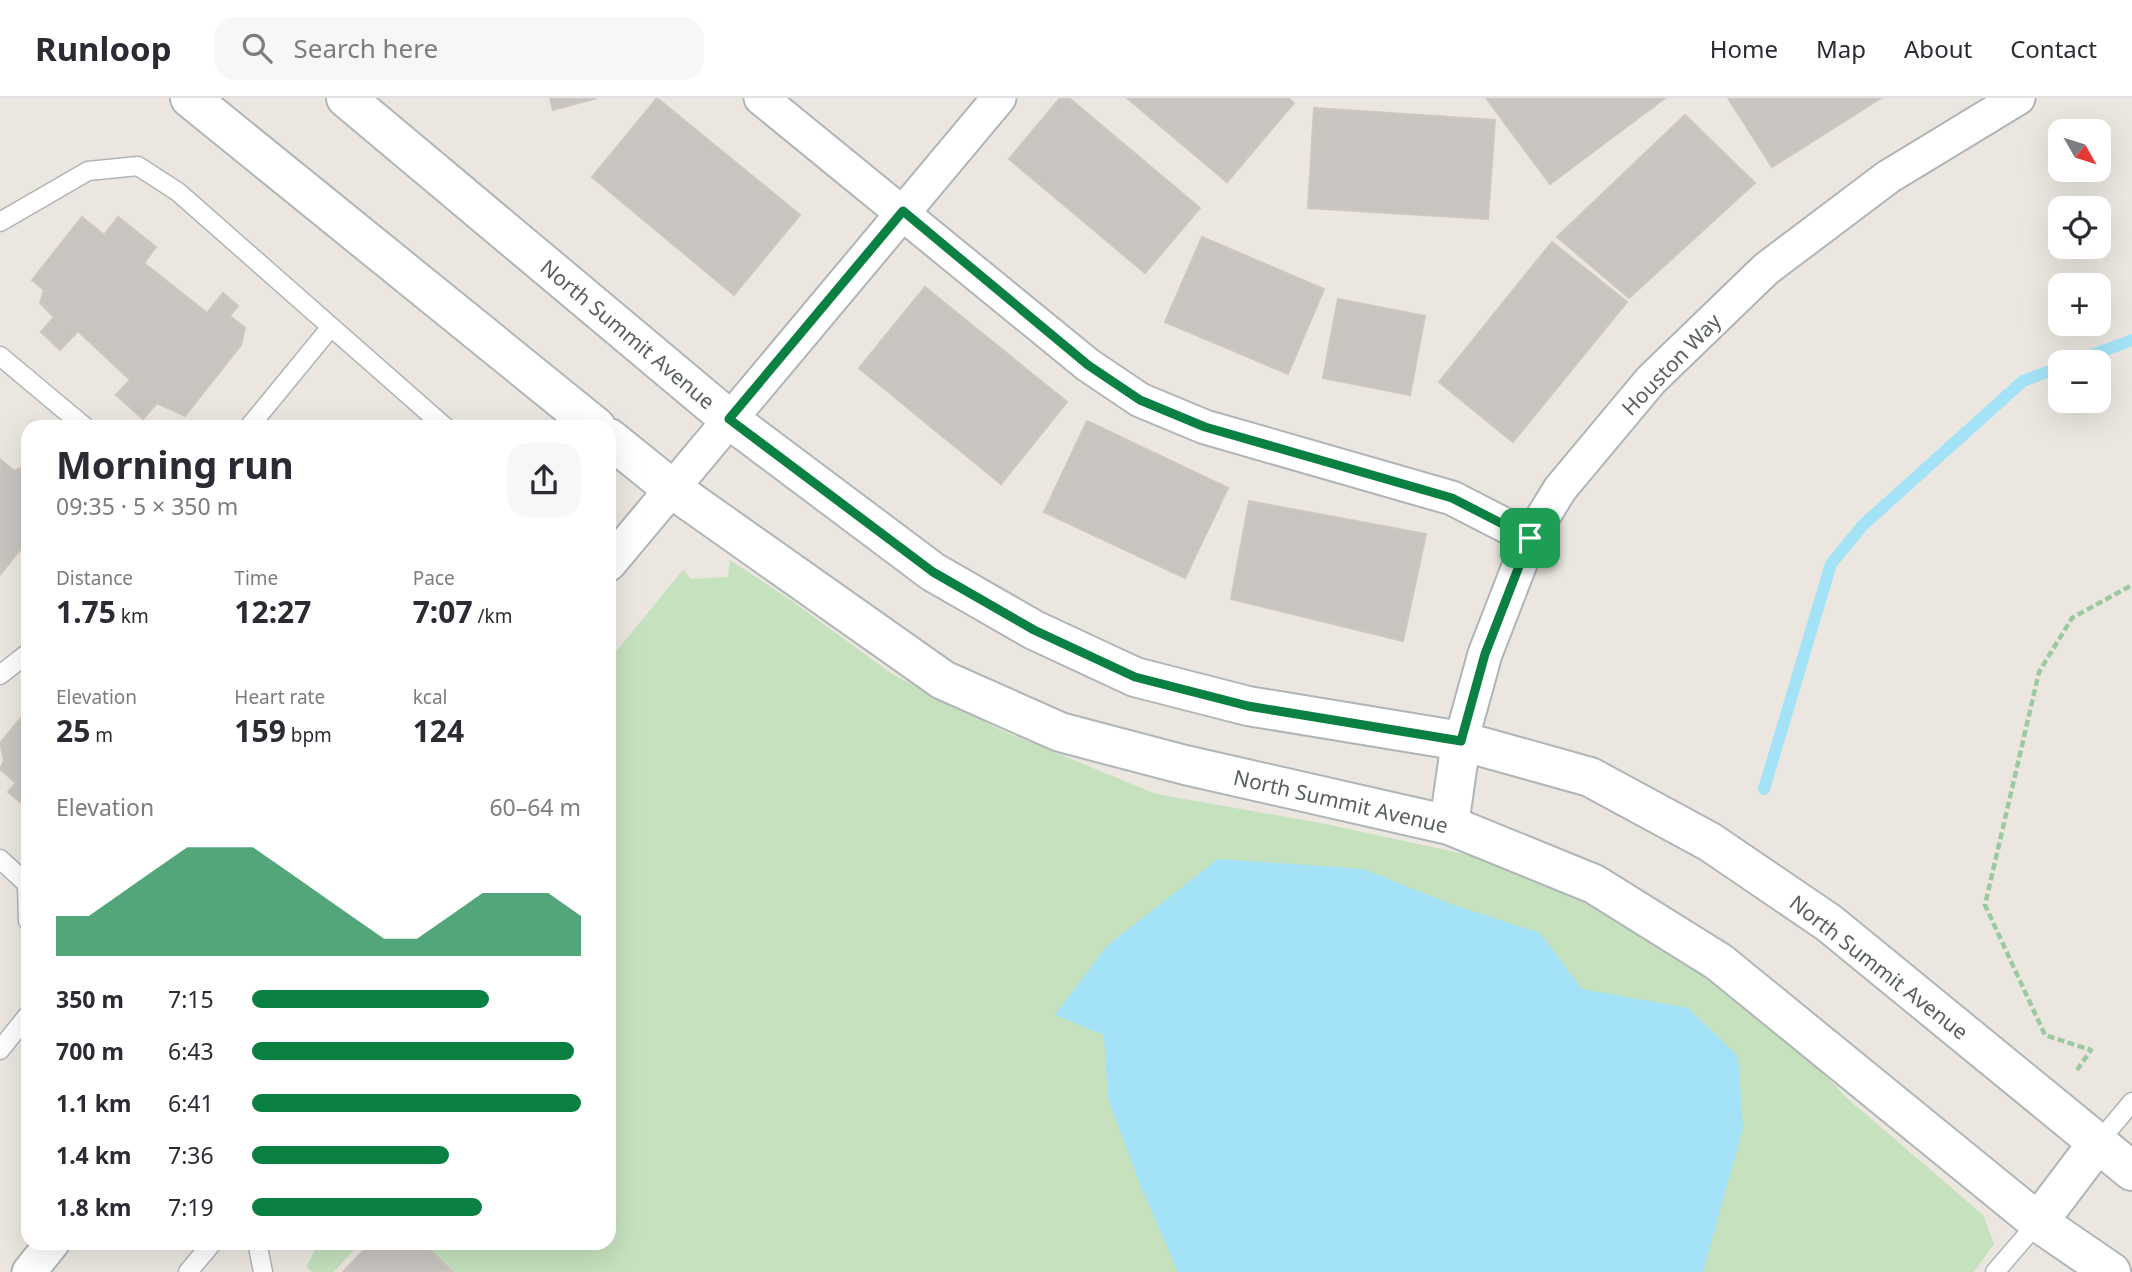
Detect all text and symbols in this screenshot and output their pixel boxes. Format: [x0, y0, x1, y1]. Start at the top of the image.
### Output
search box [214, 17, 704, 80]
text: Runloop [35, 26, 172, 71]
icon: search [238, 29, 276, 67]
text: Search here [294, 30, 438, 66]
text: Home [1710, 32, 1778, 65]
text: Map [1816, 32, 1866, 65]
text: About [1904, 32, 1972, 65]
text: Contact [2010, 32, 2097, 65]
north arrow [2048, 119, 2110, 182]
map controls [2048, 119, 2111, 413]
button: locate [2048, 196, 2111, 259]
street label: North Summit Avenue [535, 253, 721, 415]
button: + [2048, 273, 2111, 336]
street label: Houston Way [1615, 307, 1727, 421]
button: − [2048, 350, 2111, 413]
text: Morning run [56, 438, 294, 490]
button: share [507, 443, 581, 517]
text: 09:35 · 5 × 350 m [56, 490, 238, 522]
pin [1500, 508, 1560, 568]
icon: arrive [1511, 519, 1549, 557]
text: Distance [56, 565, 133, 591]
text: Time [234, 565, 278, 591]
text: Pace [413, 565, 455, 591]
text: 1.75 [56, 591, 116, 632]
text: 12:27 [234, 591, 311, 632]
text: 7:07 [413, 591, 473, 632]
text: km [116, 603, 149, 629]
text: /km [473, 603, 513, 629]
text: Elevation [56, 684, 137, 710]
text: Heart rate [234, 684, 325, 710]
text: kcal [413, 684, 447, 710]
text: 25 [56, 710, 90, 751]
text: 159 [234, 710, 286, 751]
text: 124 [413, 710, 464, 751]
text: m [90, 722, 113, 748]
text: bpm [286, 722, 332, 748]
street label: North Summit Avenue [1231, 763, 1451, 839]
text: Elevation [56, 791, 154, 823]
text: 60–64 m [489, 791, 581, 823]
street label: North Summit Avenue [1784, 888, 1974, 1046]
text: 350 m [56, 983, 124, 1015]
text: 7:15 [168, 983, 214, 1015]
text: 700 m [56, 1035, 124, 1067]
text: 6:43 [168, 1035, 214, 1067]
text: 1.1 km [56, 1087, 131, 1119]
text: 6:41 [168, 1087, 214, 1119]
text: 1.4 km [56, 1139, 131, 1171]
text: 7:36 [168, 1139, 214, 1171]
text: 1.8 km [56, 1191, 131, 1223]
text: 7:19 [168, 1191, 214, 1223]

